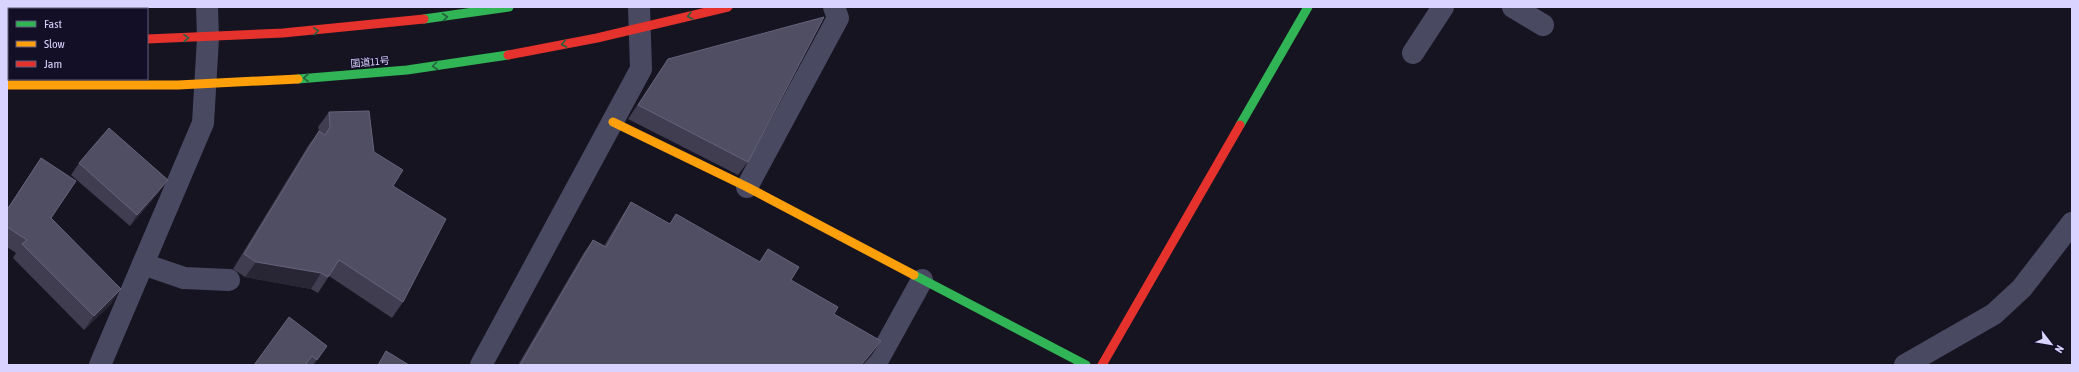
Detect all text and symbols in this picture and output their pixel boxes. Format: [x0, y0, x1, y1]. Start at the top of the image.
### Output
legend [8, 8, 148, 80]
one-way arrow [442, 12, 448, 21]
one-way arrow [687, 12, 694, 20]
text: Fast [44, 17, 62, 31]
one-way arrow [313, 26, 319, 35]
one-way arrow [183, 34, 189, 42]
text: Slow [44, 37, 65, 51]
one-way arrow [560, 40, 567, 48]
street label: 国道11号 [350, 55, 390, 69]
text: Jam [44, 57, 62, 71]
one-way arrow [432, 61, 438, 70]
one-way arrow [303, 73, 309, 82]
north arrow [2031, 324, 2071, 364]
text: N [2053, 343, 2066, 355]

